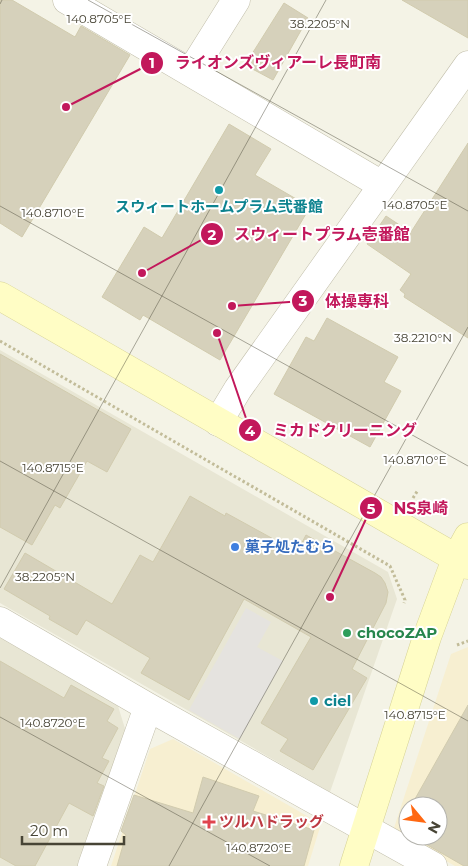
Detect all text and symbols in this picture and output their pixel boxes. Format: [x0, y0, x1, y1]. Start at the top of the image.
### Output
text: 140.8705°E [67, 11, 131, 26]
text: 38.2205°N [290, 16, 350, 31]
callout: ライオンズヴィアーレ長町南 [139, 47, 391, 78]
text: 1 [149, 53, 155, 72]
text: ライオンズヴィアーレ長町南 [175, 53, 381, 72]
marker: スウィートホームプラム弐番館 [213, 184, 225, 196]
place label: スウィートホームプラム弐番館 [115, 197, 323, 216]
text: 140.8705°E [383, 197, 447, 212]
text: 140.8710°E [22, 205, 84, 220]
callout: スウィートプラム壱番館 [199, 219, 420, 250]
text: 2 [208, 225, 217, 244]
text: スウィートプラム壱番館 [234, 225, 410, 244]
callout: 体操専科 [290, 286, 399, 317]
text: 3 [298, 291, 308, 310]
text: 体操専科 [325, 292, 389, 311]
text: 38.2210°N [394, 330, 452, 345]
callout: ミカドクリーニング [238, 415, 427, 446]
text: 4 [245, 421, 256, 440]
text: ミカドクリーニング [273, 421, 417, 440]
text: 140.8710°E [384, 452, 446, 467]
text: 140.8715°E [22, 460, 84, 475]
callout: NS泉崎 [359, 493, 459, 524]
text: 5 [367, 499, 376, 518]
text: NS泉崎 [393, 499, 449, 518]
place label: 菓子処たむら [245, 537, 335, 556]
marker: 菓子処たむら [229, 541, 241, 553]
text: 38.2205°N [15, 569, 75, 584]
place label: chocoZAP [357, 623, 437, 642]
marker: chocoZAP [341, 627, 353, 639]
place label: ciel [324, 691, 351, 710]
marker: ciel [308, 695, 320, 707]
text: 140.8715°E [384, 707, 446, 722]
text: 140.8720°E [20, 715, 86, 730]
north arrow [398, 796, 448, 846]
place label: ツルハドラッグ [219, 812, 324, 831]
scale bar [22, 814, 125, 846]
marker: ツルハドラッグ [203, 816, 215, 828]
text: N [424, 818, 445, 837]
text: 20 m [30, 821, 68, 840]
text: 140.8720°E [226, 840, 292, 855]

